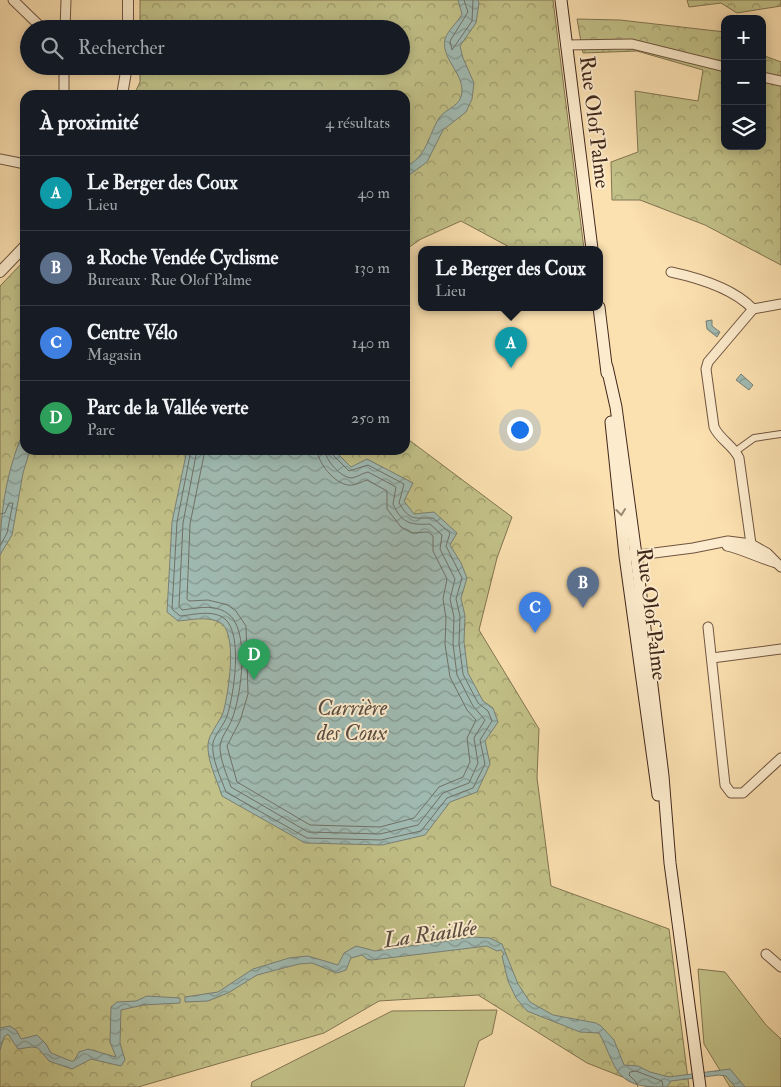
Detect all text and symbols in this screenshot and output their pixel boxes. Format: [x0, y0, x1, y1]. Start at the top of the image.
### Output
map controls [721, 15, 766, 150]
button: + [721, 15, 766, 60]
search box [20, 20, 410, 75]
icon: search [38, 34, 66, 62]
text: Rechercher [78, 36, 165, 60]
street label: Rue Olof Palme [573, 54, 616, 190]
button: − [721, 60, 766, 105]
button: layers [721, 105, 766, 150]
text: À proximité [40, 109, 138, 136]
text: 4 résultats [325, 113, 390, 133]
text: Le Berger des Coux [87, 171, 238, 195]
text: A [51, 183, 61, 203]
text: 40 m [357, 183, 390, 203]
text: Lieu [87, 195, 118, 215]
text: a Roche Vendée Cyclisme [87, 246, 278, 270]
popup [418, 246, 603, 311]
text: Le Berger des Coux [435, 257, 586, 281]
text: B [51, 258, 61, 278]
text: 130 m [354, 258, 390, 278]
text: Bureaux · Rue Olof Palme [87, 270, 252, 290]
text: Lieu [435, 281, 466, 301]
text: Centre Vélo [87, 321, 177, 345]
pin: A [495, 327, 527, 368]
text: C [50, 333, 62, 353]
text: 140 m [352, 333, 390, 353]
text: Magasin [87, 345, 141, 365]
text: Parc de la Vallée verte [87, 396, 248, 420]
text: D [49, 408, 63, 428]
text: 250 m [351, 408, 390, 428]
your location [507, 417, 533, 443]
text: Parc [87, 420, 115, 440]
one-way arrow [615, 508, 626, 516]
street label: Rue Olof Palme [630, 546, 673, 682]
pin: B [567, 567, 599, 608]
pin: C [519, 592, 551, 633]
pin: D [238, 639, 270, 680]
water label: Carrière des Coux [316, 694, 388, 747]
water label: La Riaillée [381, 914, 479, 955]

